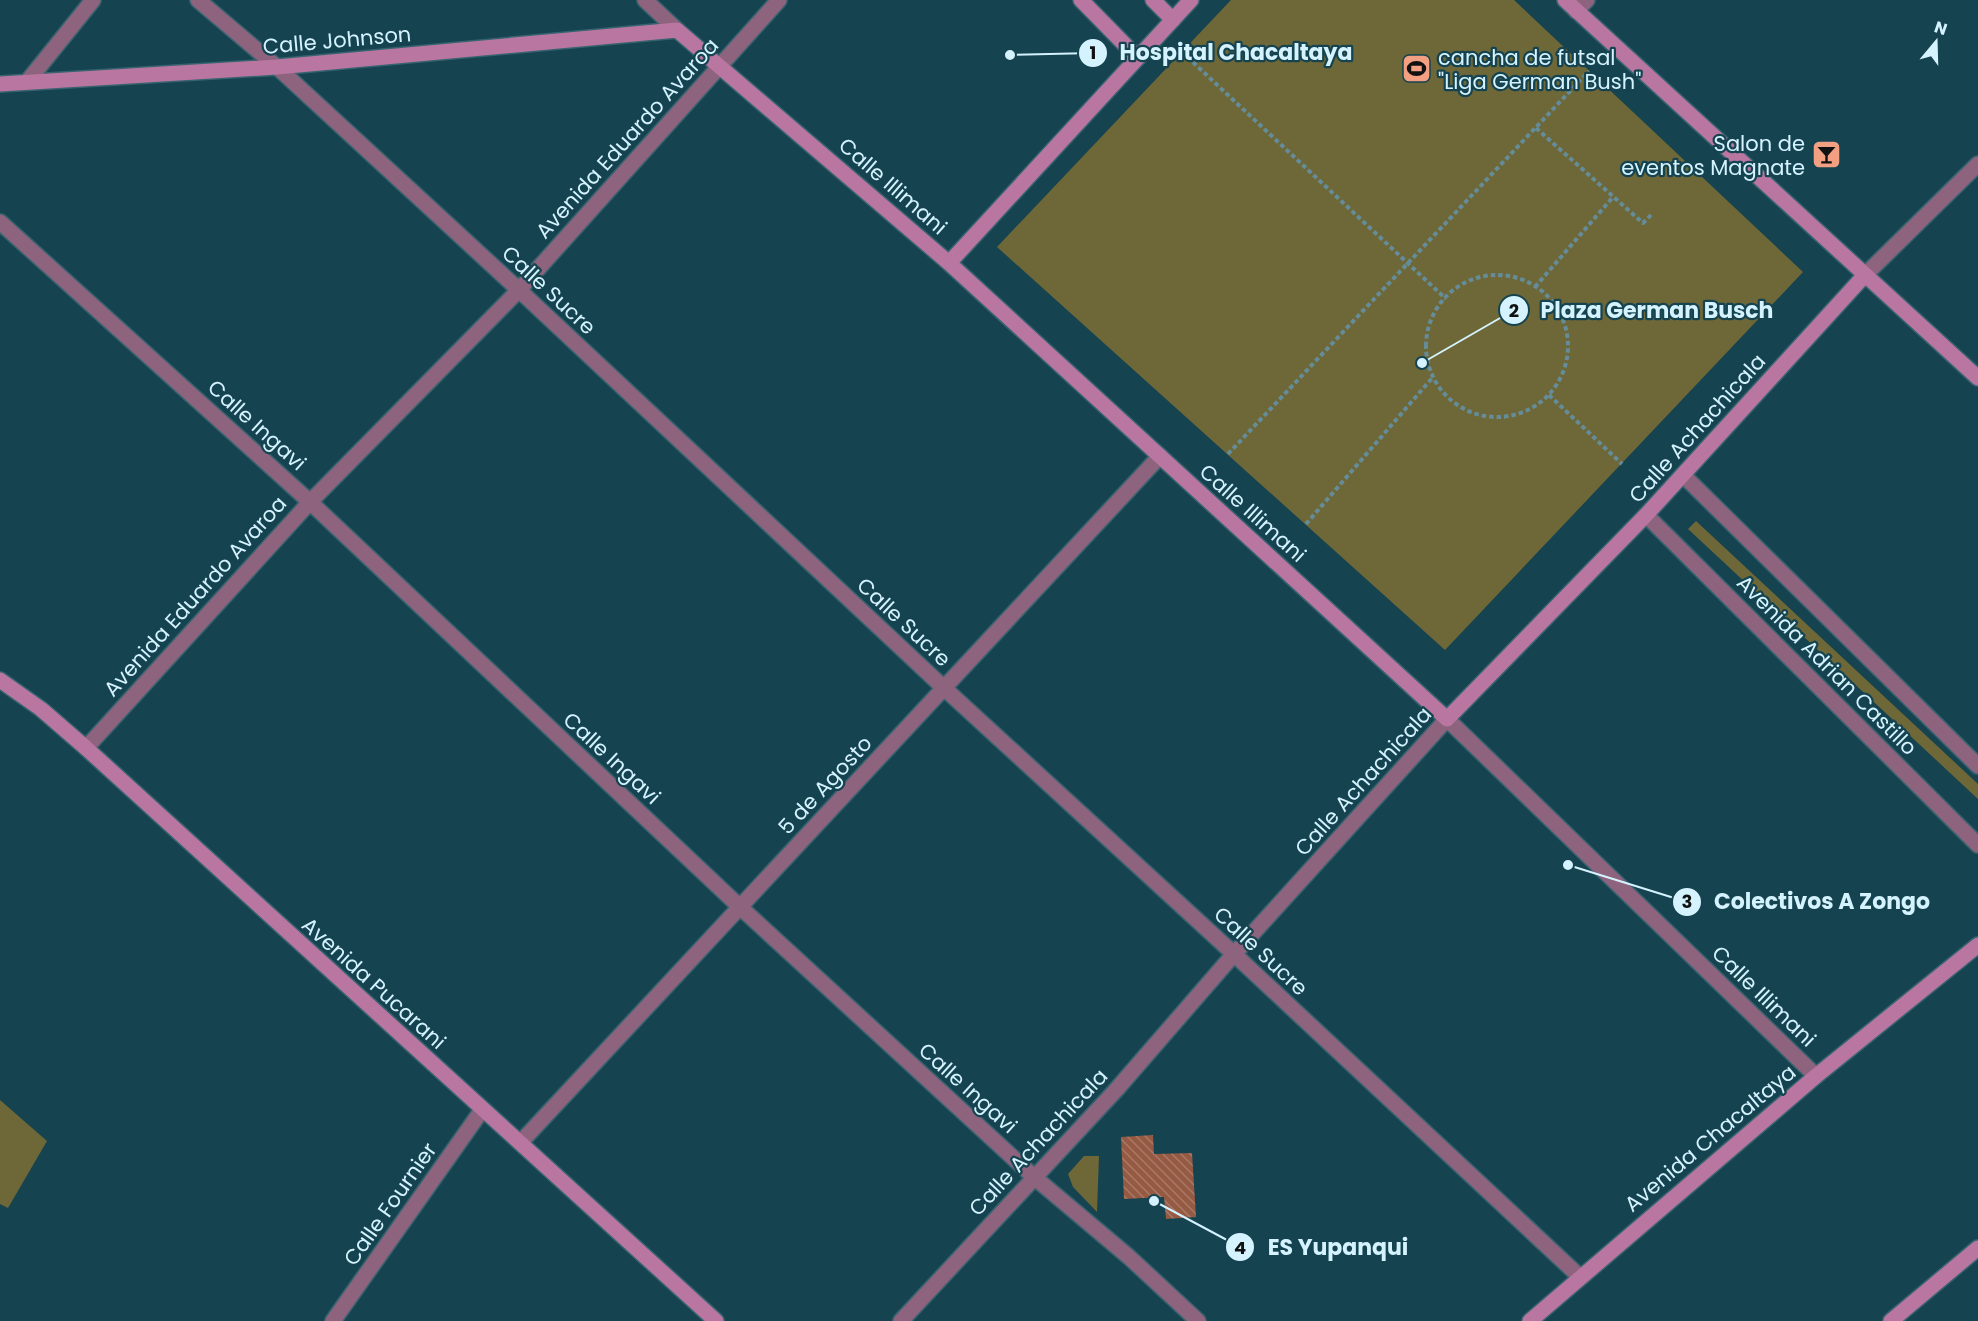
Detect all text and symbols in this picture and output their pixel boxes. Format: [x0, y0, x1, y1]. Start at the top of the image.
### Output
north arrow [1906, 12, 1966, 72]
text: N [1931, 15, 1950, 41]
street label: Calle Johnson [262, 19, 412, 61]
street label: Avenida Eduardo Avaroa [529, 31, 725, 245]
callout: Hospital Chacaltaya [1078, 33, 1364, 73]
text: Hospital Chacaltaya [1120, 37, 1352, 68]
text: 1 [1090, 40, 1096, 65]
place label: cancha de futsal "Liga German Bush" [1438, 43, 1641, 96]
sports icon: cancha de futsal "Liga German Bush" [1401, 53, 1433, 85]
place label: Salon de eventos Magnate [1621, 129, 1805, 182]
street label: Calle Illimani [833, 131, 953, 241]
bar icon: Salon de eventos Magnate [1810, 139, 1842, 171]
street label: Calle Sucre [496, 239, 602, 341]
callout: Plaza German Busch [1499, 290, 1786, 330]
text: Plaza German Busch [1541, 295, 1773, 326]
text: 2 [1509, 298, 1519, 323]
street label: Calle Achachicala [1622, 347, 1772, 509]
street label: Calle Ingavi [201, 373, 313, 477]
street label: Calle Illimani [1193, 457, 1313, 569]
street label: Avenida Eduardo Avaroa [97, 489, 293, 703]
street label: Avenida Adrian Castillo [1730, 568, 1924, 762]
street label: Calle Sucre [851, 571, 957, 673]
street label: Calle Achachicala [1288, 700, 1438, 862]
street label: Calle Ingavi [557, 705, 667, 811]
street label: 5 de Agosto [772, 729, 878, 841]
callout: Colectivos A Zongo [1672, 882, 1942, 922]
text: Colectivos A Zongo [1714, 886, 1930, 917]
text: 3 [1682, 889, 1692, 914]
street label: Calle Sucre [1208, 900, 1314, 1002]
street label: Avenida Pucarani [296, 910, 452, 1056]
street label: Calle Illimani [1706, 939, 1822, 1053]
street label: Calle Ingavi [912, 1036, 1024, 1140]
street label: Avenida Chacaltaya [1618, 1058, 1802, 1218]
street label: Calle Achachicala [962, 1062, 1114, 1222]
street label: Calle Fournier [337, 1137, 443, 1271]
callout: ES Yupanqui [1225, 1227, 1420, 1267]
text: ES Yupanqui [1268, 1232, 1408, 1263]
text: 4 [1234, 1235, 1246, 1260]

